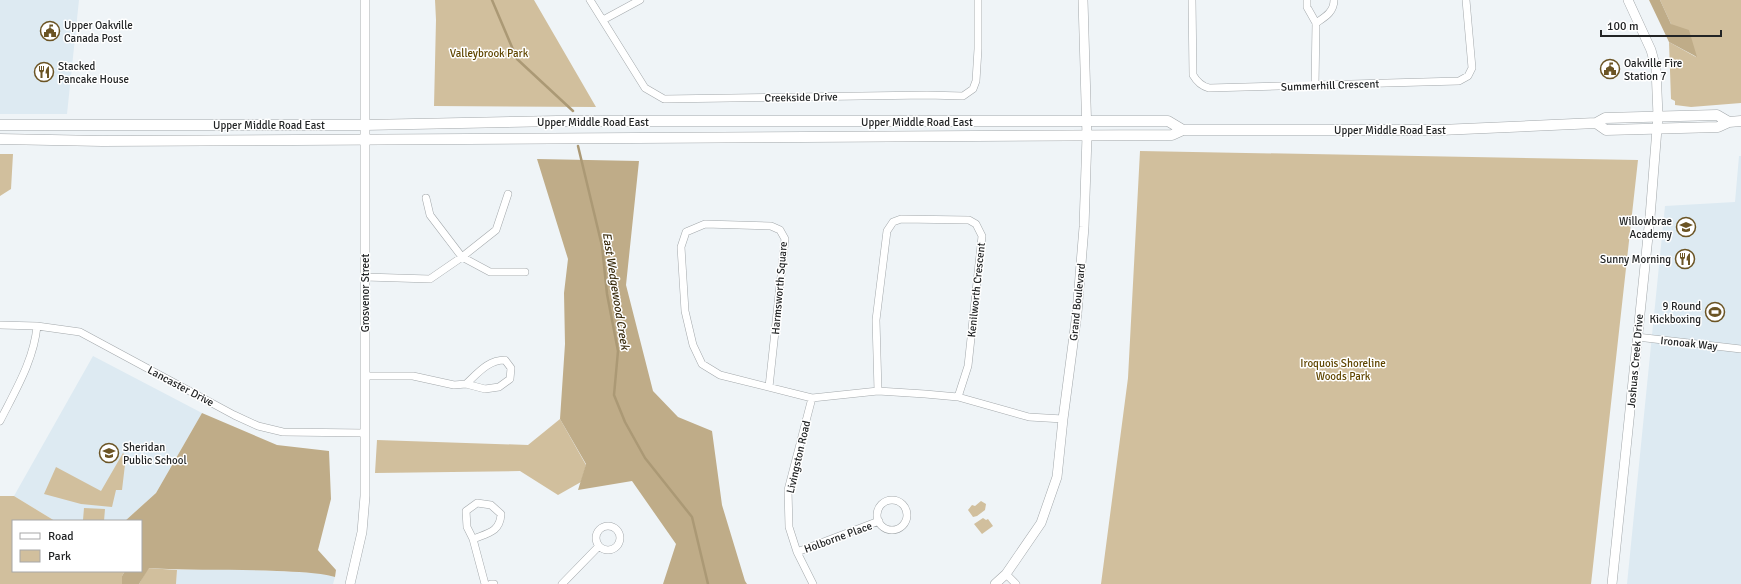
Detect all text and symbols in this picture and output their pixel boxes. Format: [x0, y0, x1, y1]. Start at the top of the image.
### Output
scale bar [1601, 12, 1721, 38]
place label: Upper Oakville Canada Post [64, 19, 133, 45]
text: 100 m [1607, 19, 1639, 34]
public building icon: Upper Oakville Canada Post [39, 20, 61, 42]
park label: Valleybrook Park [450, 47, 529, 60]
place label: Oakville Fire Station 7 [1624, 57, 1682, 83]
public building icon: Oakville Fire Station 7 [1599, 58, 1621, 80]
place label: Stacked Pancake House [58, 60, 129, 86]
restaurant icon: Stacked Pancake House [33, 61, 55, 83]
street label: Summerhill Crescent [1281, 77, 1379, 94]
street label: Creekside Drive [764, 90, 838, 105]
street label: Upper Middle Road East [537, 116, 649, 129]
street label: Upper Middle Road East [861, 116, 973, 129]
street label: Upper Middle Road East [213, 119, 325, 132]
street label: Upper Middle Road East [1334, 124, 1446, 137]
place label: Willowbrae Academy [1619, 215, 1673, 241]
school or university icon: Willowbrae Academy [1675, 216, 1697, 238]
water label: East Wedgewood Creek [599, 231, 632, 352]
street label: Harmsworth Square [769, 241, 790, 335]
street label: Kenilworth Crescent [965, 242, 988, 338]
restaurant icon: Sunny Morning [1674, 248, 1696, 270]
place label: Sunny Morning [1600, 253, 1671, 266]
street label: Grosvenor Street [359, 254, 372, 332]
street label: Grand Boulevard [1067, 262, 1088, 342]
place label: 9 Round Kickboxing [1650, 300, 1701, 326]
sports icon: 9 Round Kickboxing [1704, 301, 1726, 323]
street label: Joshuas Creek Drive [1625, 313, 1646, 409]
street label: Ironoak Way [1660, 334, 1719, 353]
park label: Iroquois Shoreline Woods Park [1300, 357, 1386, 383]
street label: Lancaster Drive [145, 364, 216, 409]
street label: Livingston Road [784, 419, 813, 495]
place label: Sheridan Public School [123, 441, 187, 467]
school or university icon: Sheridan Public School [98, 442, 120, 464]
street label: Holborne Place [802, 519, 874, 556]
legend [12, 520, 142, 572]
text: Road [48, 529, 74, 544]
text: Park [48, 549, 71, 564]

